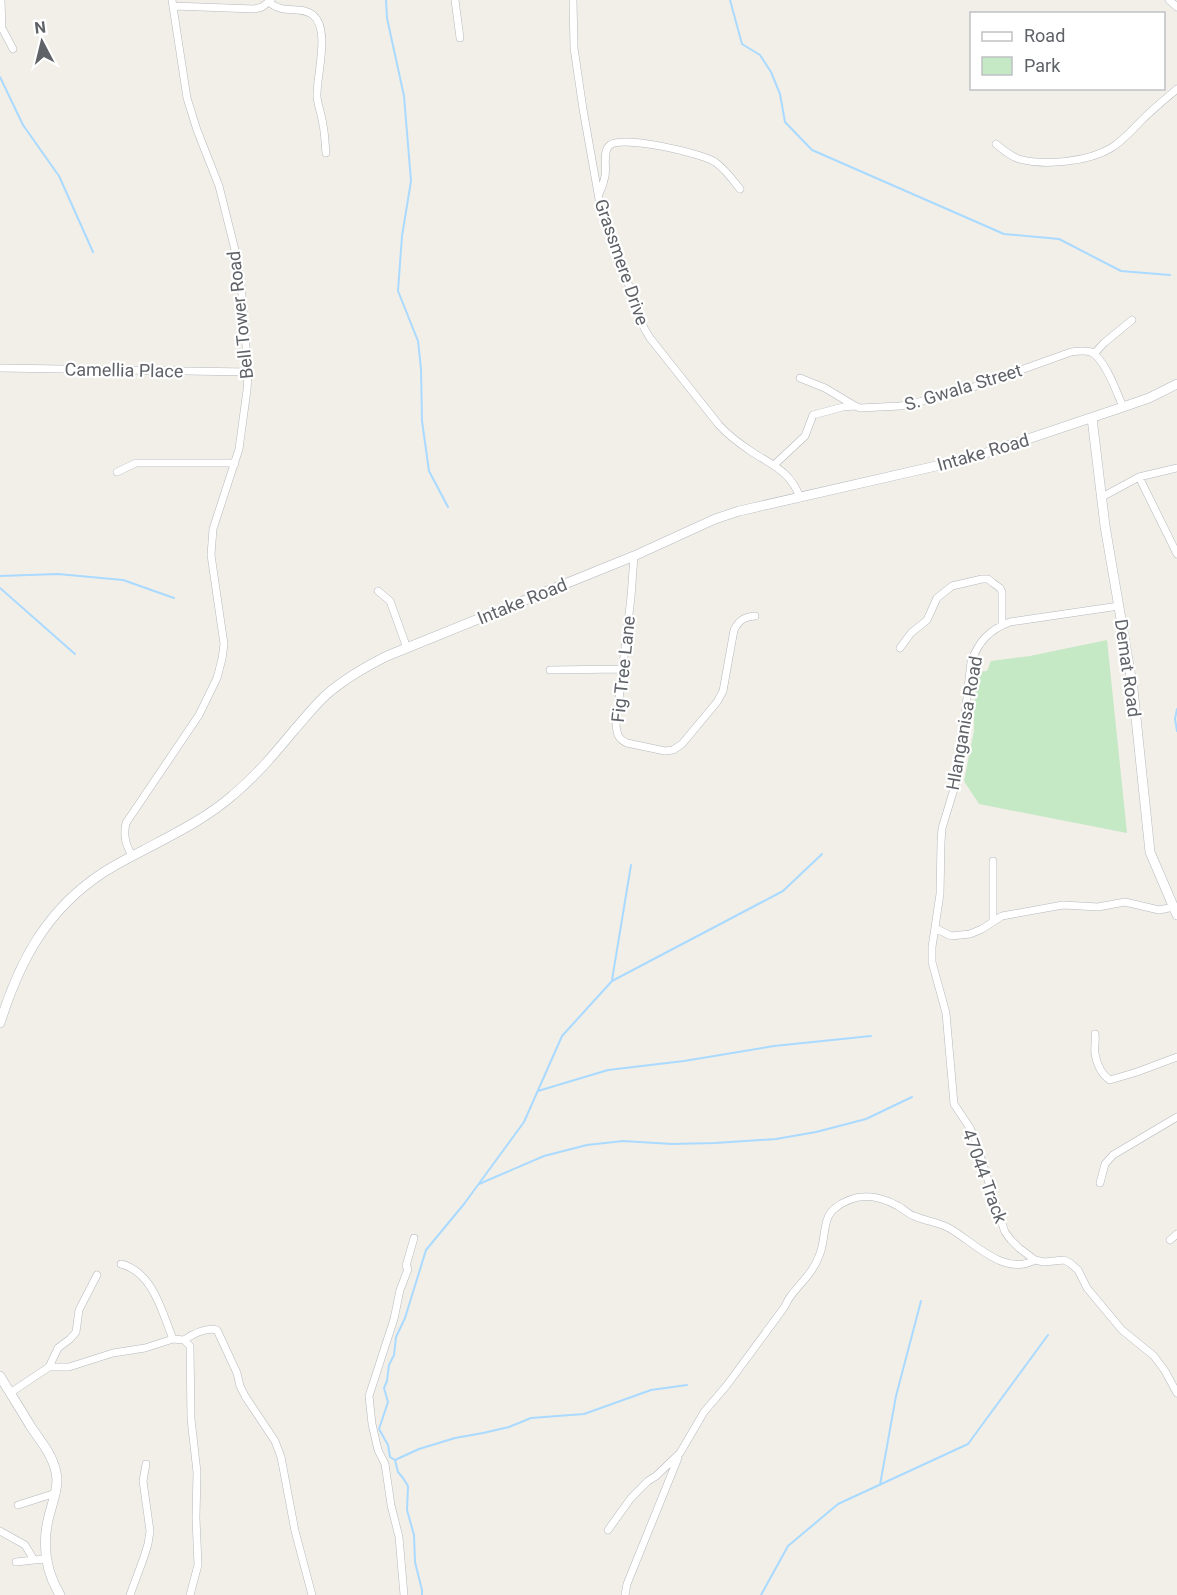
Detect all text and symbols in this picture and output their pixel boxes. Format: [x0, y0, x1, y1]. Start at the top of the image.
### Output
north arrow [12, 12, 72, 72]
legend [970, 12, 1165, 90]
text: N [33, 17, 47, 38]
text: Road [1024, 25, 1065, 46]
text: Park [1024, 55, 1061, 76]
street label: Grassmere Drive [591, 196, 653, 328]
street label: Bell Tower Road [223, 250, 257, 380]
street label: Camellia Place [64, 358, 184, 382]
street label: S. Gwala Street [902, 359, 1024, 415]
street label: Intake Road [935, 429, 1031, 475]
street label: Intake Road [474, 574, 570, 628]
street label: Fig Tree Lane [607, 615, 639, 723]
street label: Demat Road [1111, 618, 1145, 718]
street label: Hlanganisa Road [942, 654, 986, 792]
street label: 47044 Track [958, 1126, 1012, 1227]

